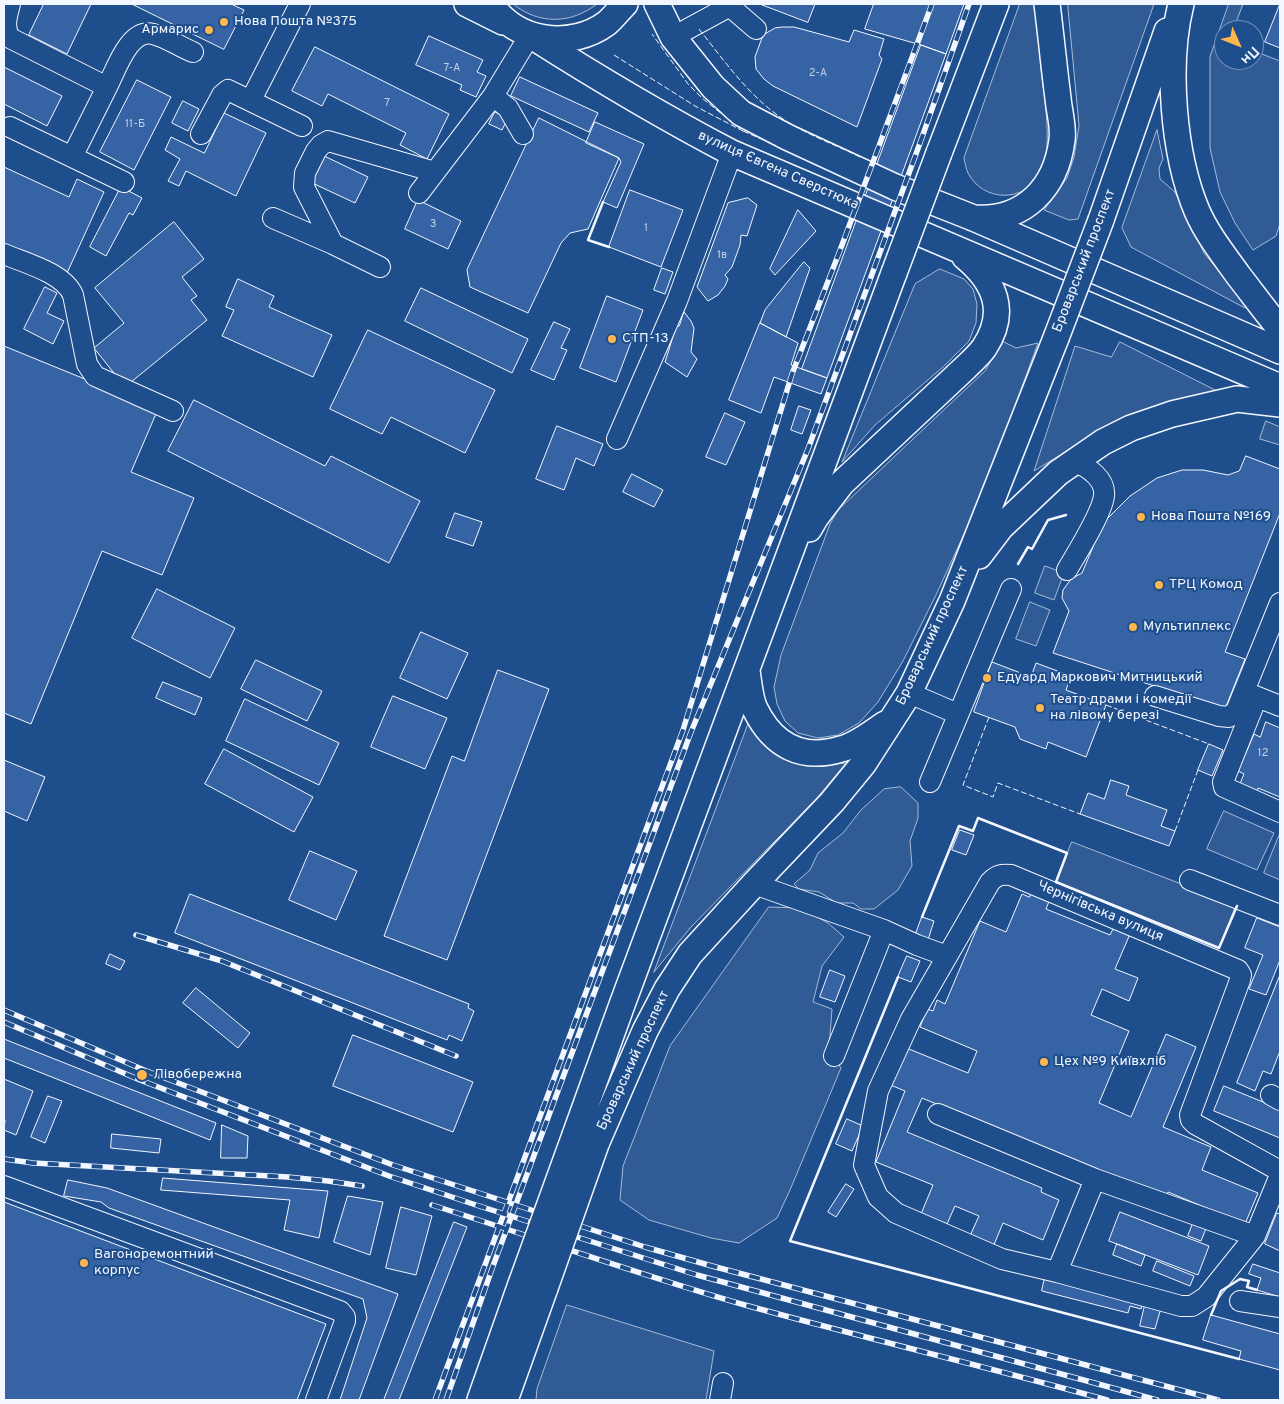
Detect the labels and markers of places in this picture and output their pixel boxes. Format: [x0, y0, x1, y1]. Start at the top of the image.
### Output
place label: Нова Пошта №375 [234, 14, 357, 30]
marker: Нова Пошта №375 [218, 16, 230, 28]
place label: Армарис [141, 22, 199, 38]
marker: Армарис [203, 24, 215, 36]
place label: СТП-13 [622, 331, 669, 347]
marker: СТП-13 [606, 333, 618, 345]
place label: Нова Пошта №169 [1151, 509, 1271, 525]
marker: Нова Пошта №169 [1135, 511, 1147, 523]
place label: ТРЦ Комод [1169, 577, 1243, 593]
marker: ТРЦ Комод [1153, 579, 1165, 591]
place label: Мультиплекс [1143, 619, 1231, 635]
marker: Мультиплекс [1127, 621, 1139, 633]
place label: Едуард Маркович Митницький [997, 670, 1203, 686]
marker: Едуард Маркович Митницький [981, 672, 993, 684]
place label: Театр драми і комедії на лівому березі [1050, 692, 1192, 724]
marker: Театр драми і комедії на лівому березі [1034, 702, 1046, 714]
place label: Цех №9 Київхліб [1054, 1054, 1166, 1070]
marker: Цех №9 Київхліб [1038, 1056, 1050, 1068]
place label: Лівобережна [153, 1067, 242, 1083]
marker: Лівобережна [135, 1068, 149, 1082]
place label: Вагоноремонтний корпус [94, 1247, 214, 1280]
marker: Вагоноремонтний корпус [78, 1257, 90, 1269]

